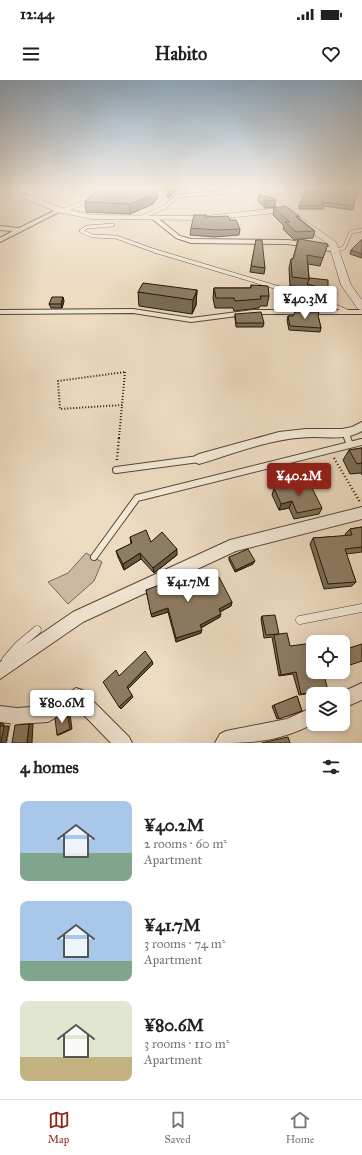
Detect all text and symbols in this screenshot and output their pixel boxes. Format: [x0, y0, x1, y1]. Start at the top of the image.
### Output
text: 12:44 [20, 5, 54, 23]
icon: menu [20, 43, 42, 65]
text: Habito [155, 43, 207, 65]
icon: heart [320, 43, 342, 65]
pin: ¥40.3M [272, 286, 338, 320]
text: ¥40.3M [283, 291, 327, 307]
pin: ¥40.2M [266, 463, 332, 497]
text: ¥40.2M [276, 468, 322, 484]
pin: ¥41.7M [155, 569, 221, 603]
text: ¥41.7M [166, 574, 210, 590]
map controls [306, 635, 350, 731]
button: locate [306, 635, 350, 679]
button: layers [306, 687, 350, 731]
pin: ¥80.6M [29, 690, 95, 724]
text: ¥80.6M [39, 695, 85, 711]
icon: filters [320, 756, 342, 778]
text: 4 homes [20, 757, 79, 778]
text: ¥40.2M [144, 815, 204, 836]
icon: home [52, 817, 100, 865]
text: 2 rooms · 60 m² [144, 836, 227, 852]
text: Apartment [144, 852, 202, 868]
text: ¥41.7M [144, 915, 200, 936]
icon: home [52, 917, 100, 965]
text: 3 rooms · 74 m² [144, 936, 226, 952]
text: Apartment [144, 952, 202, 968]
text: ¥80.6M [144, 1015, 204, 1036]
icon: home [52, 1017, 100, 1065]
text: 3 rooms · 110 m² [144, 1036, 229, 1052]
text: Apartment [144, 1052, 202, 1068]
tab: Map [48, 1109, 70, 1146]
tab: Saved [165, 1109, 191, 1146]
tab: Home [286, 1109, 314, 1146]

